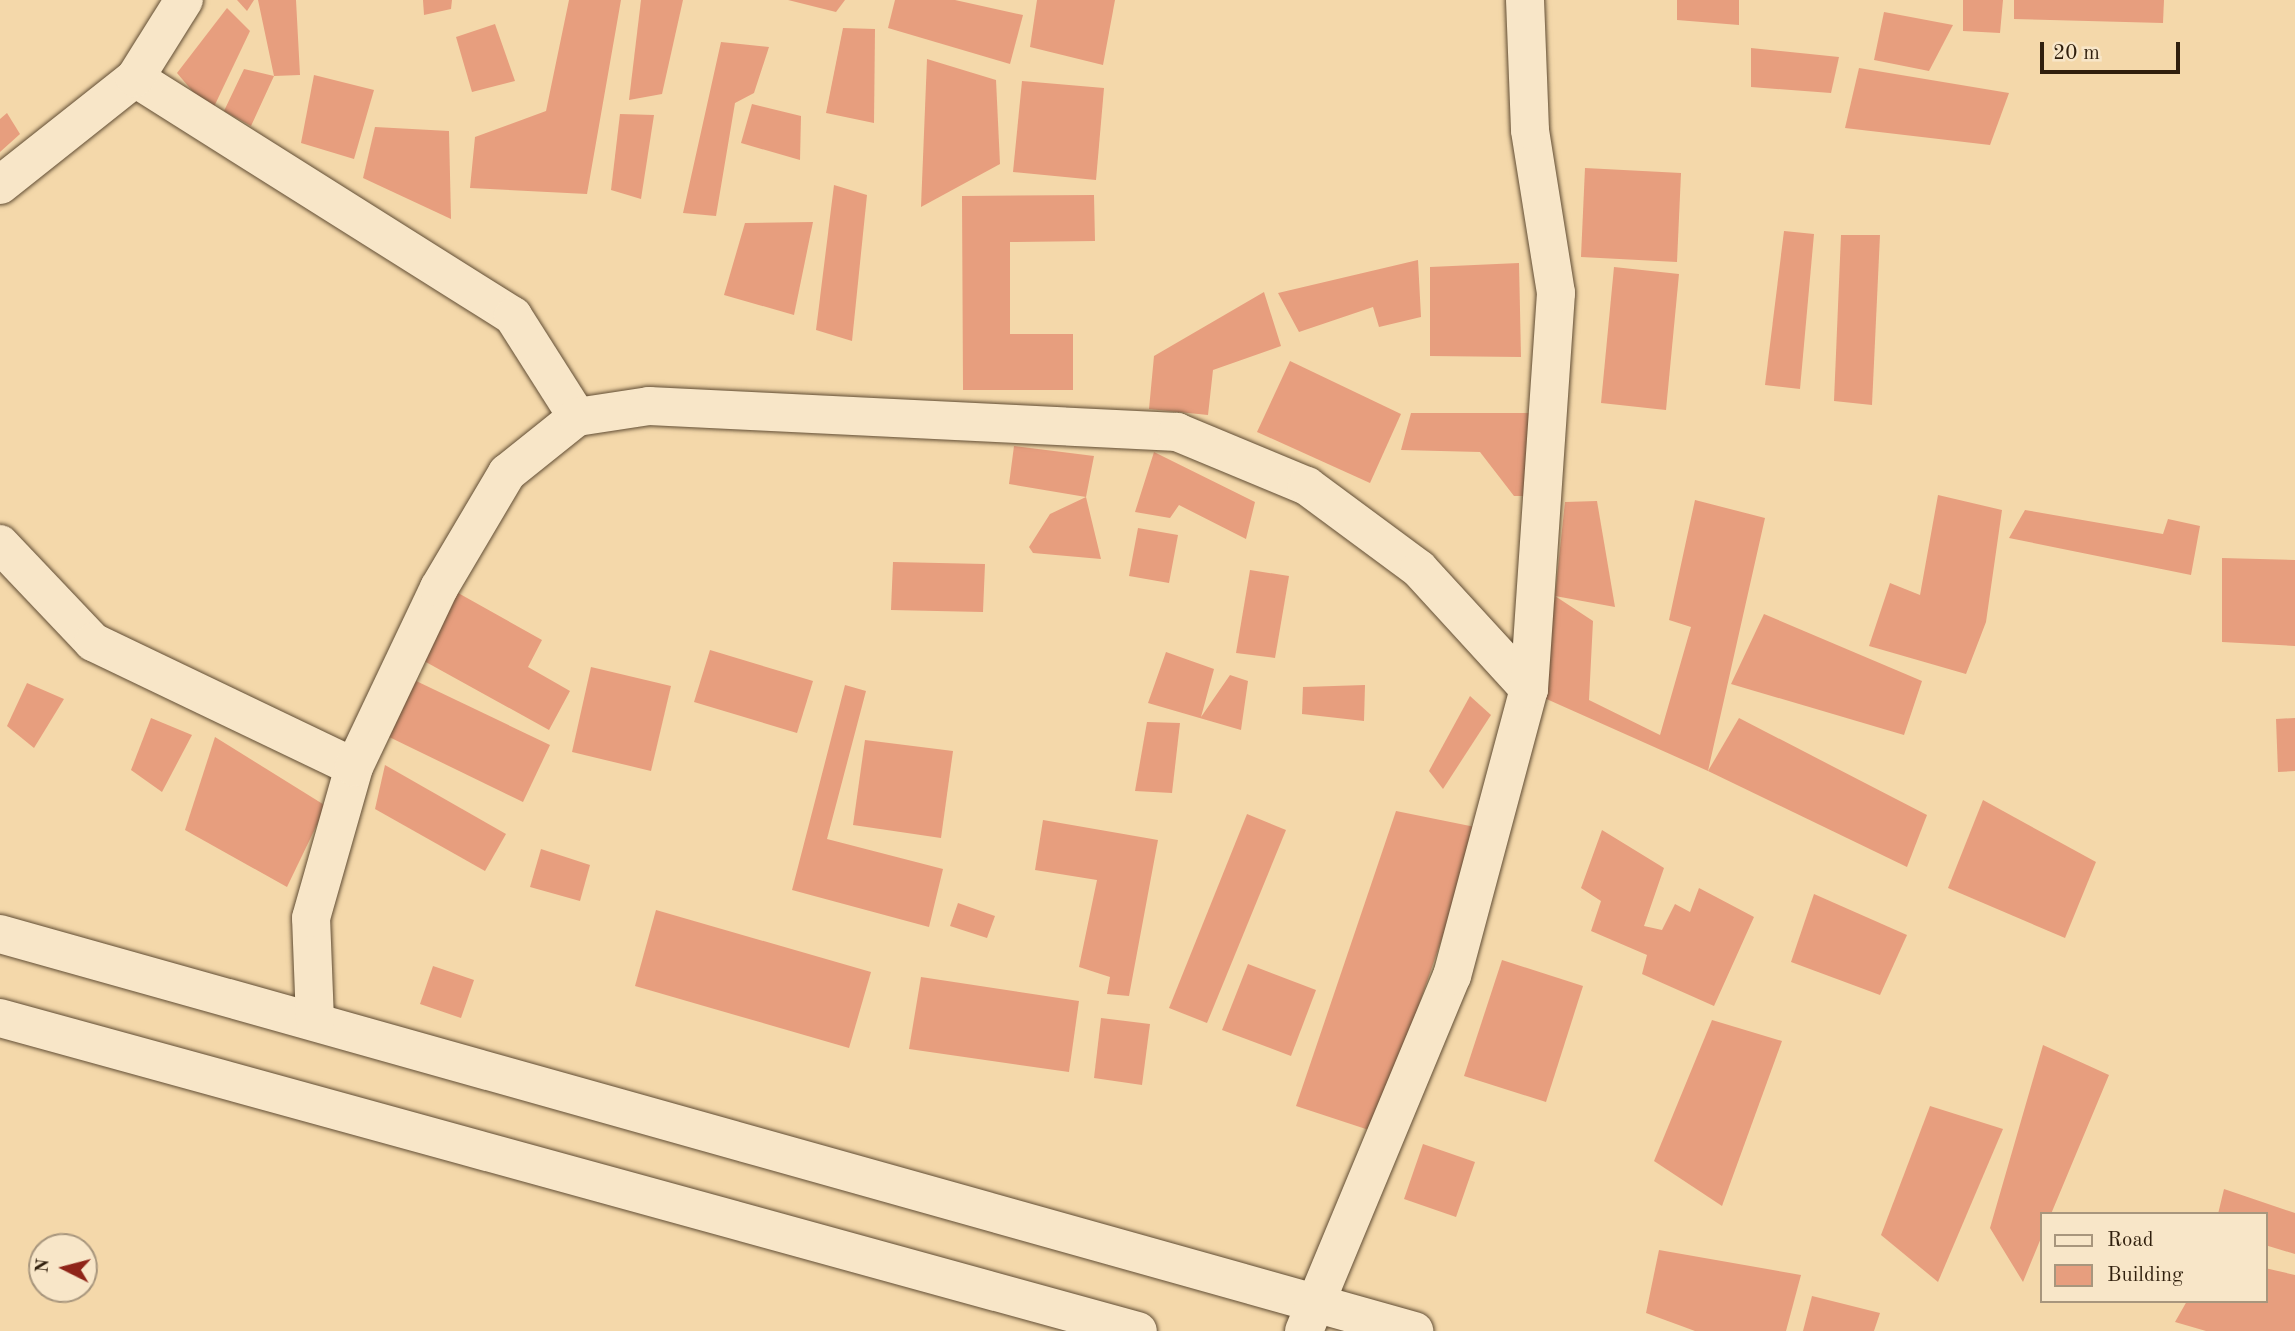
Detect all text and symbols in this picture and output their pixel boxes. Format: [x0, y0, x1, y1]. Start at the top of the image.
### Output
scale bar [2043, 28, 2183, 72]
text: 20 m [2053, 43, 2100, 64]
legend [2039, 1212, 2267, 1303]
text: Road [2107, 1230, 2154, 1251]
north arrow [28, 1233, 98, 1303]
text: N [33, 1258, 54, 1274]
text: Building [2107, 1265, 2183, 1286]

